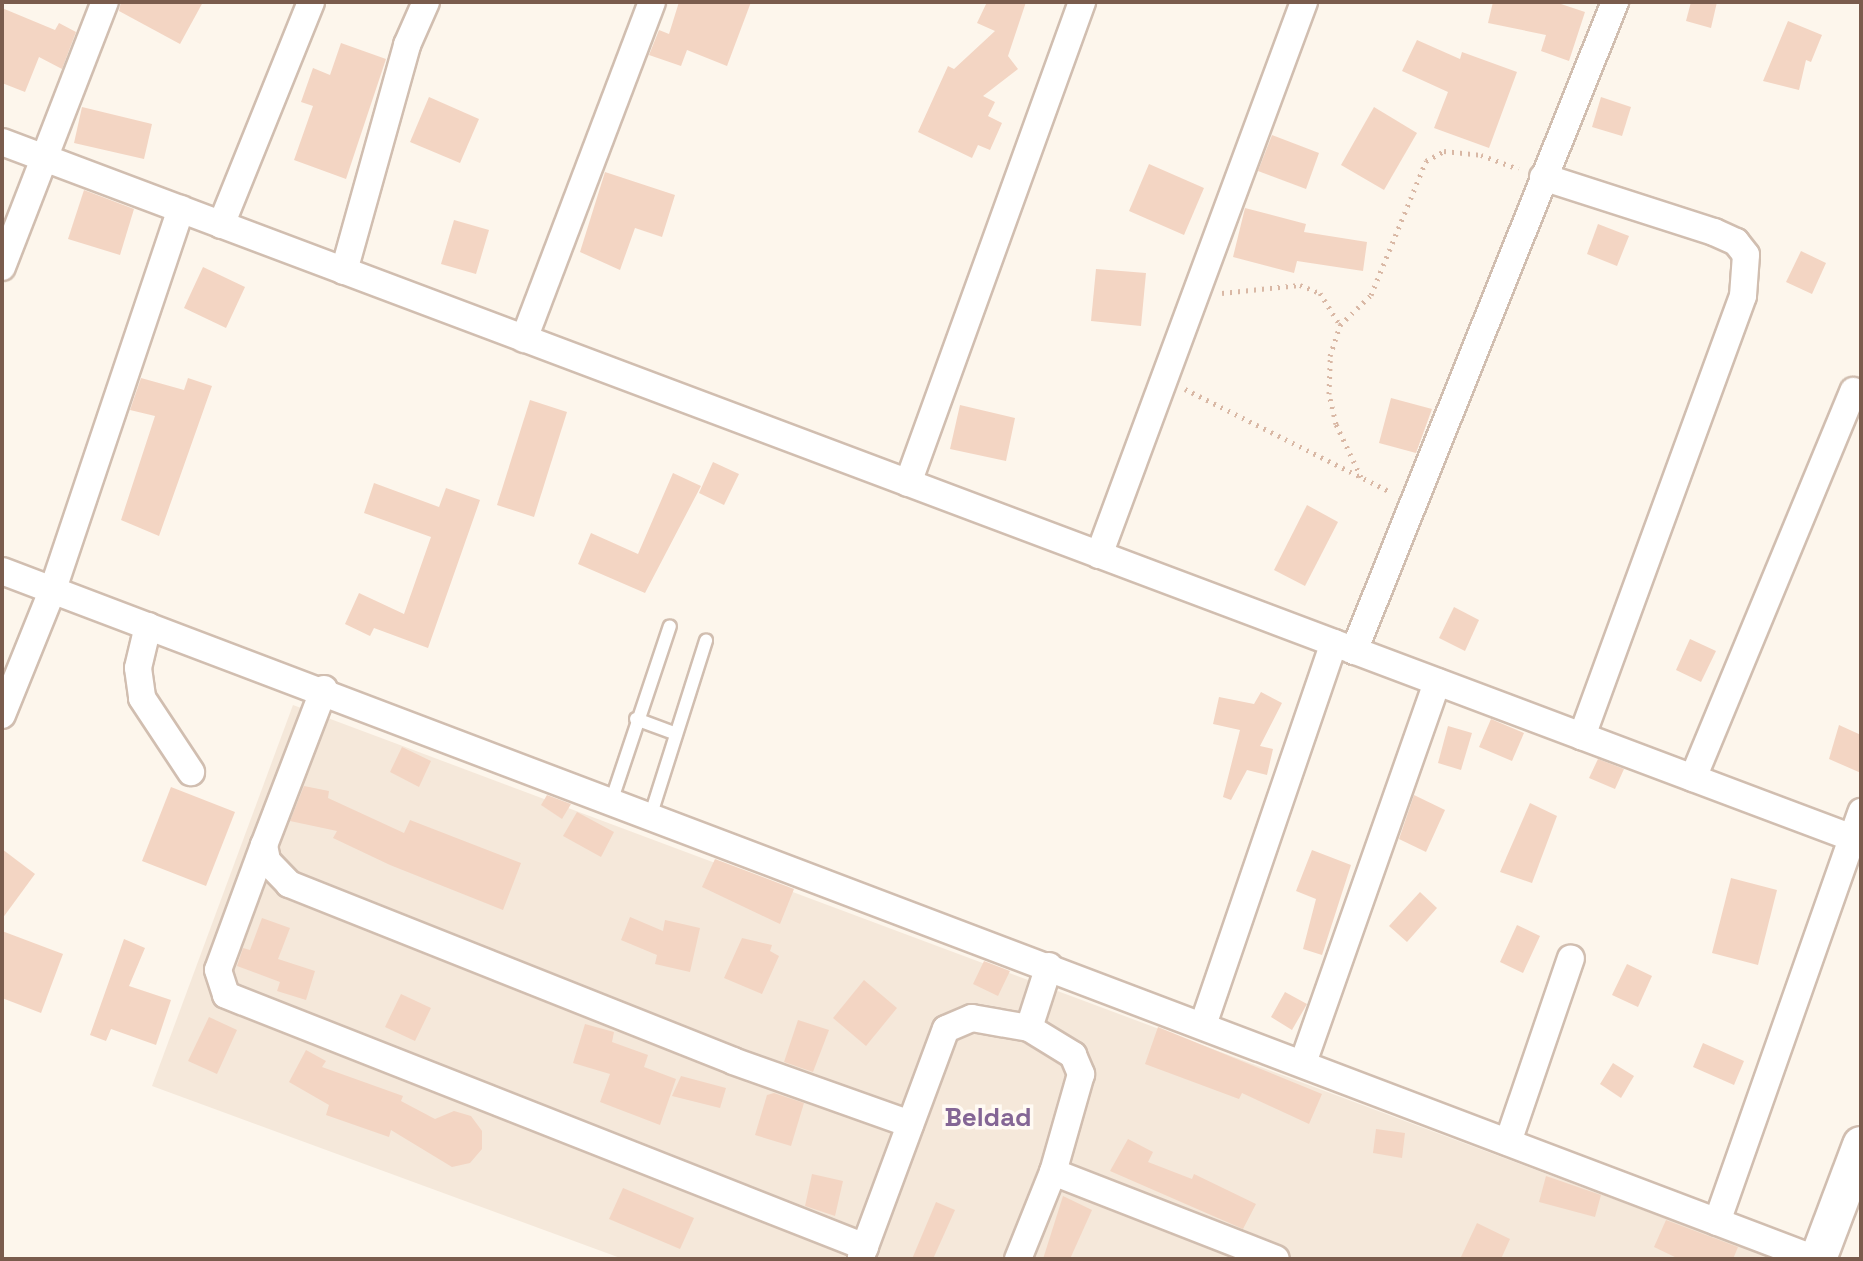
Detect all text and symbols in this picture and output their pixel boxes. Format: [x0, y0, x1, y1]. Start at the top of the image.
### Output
district label: Beldad [944, 1102, 1032, 1134]

